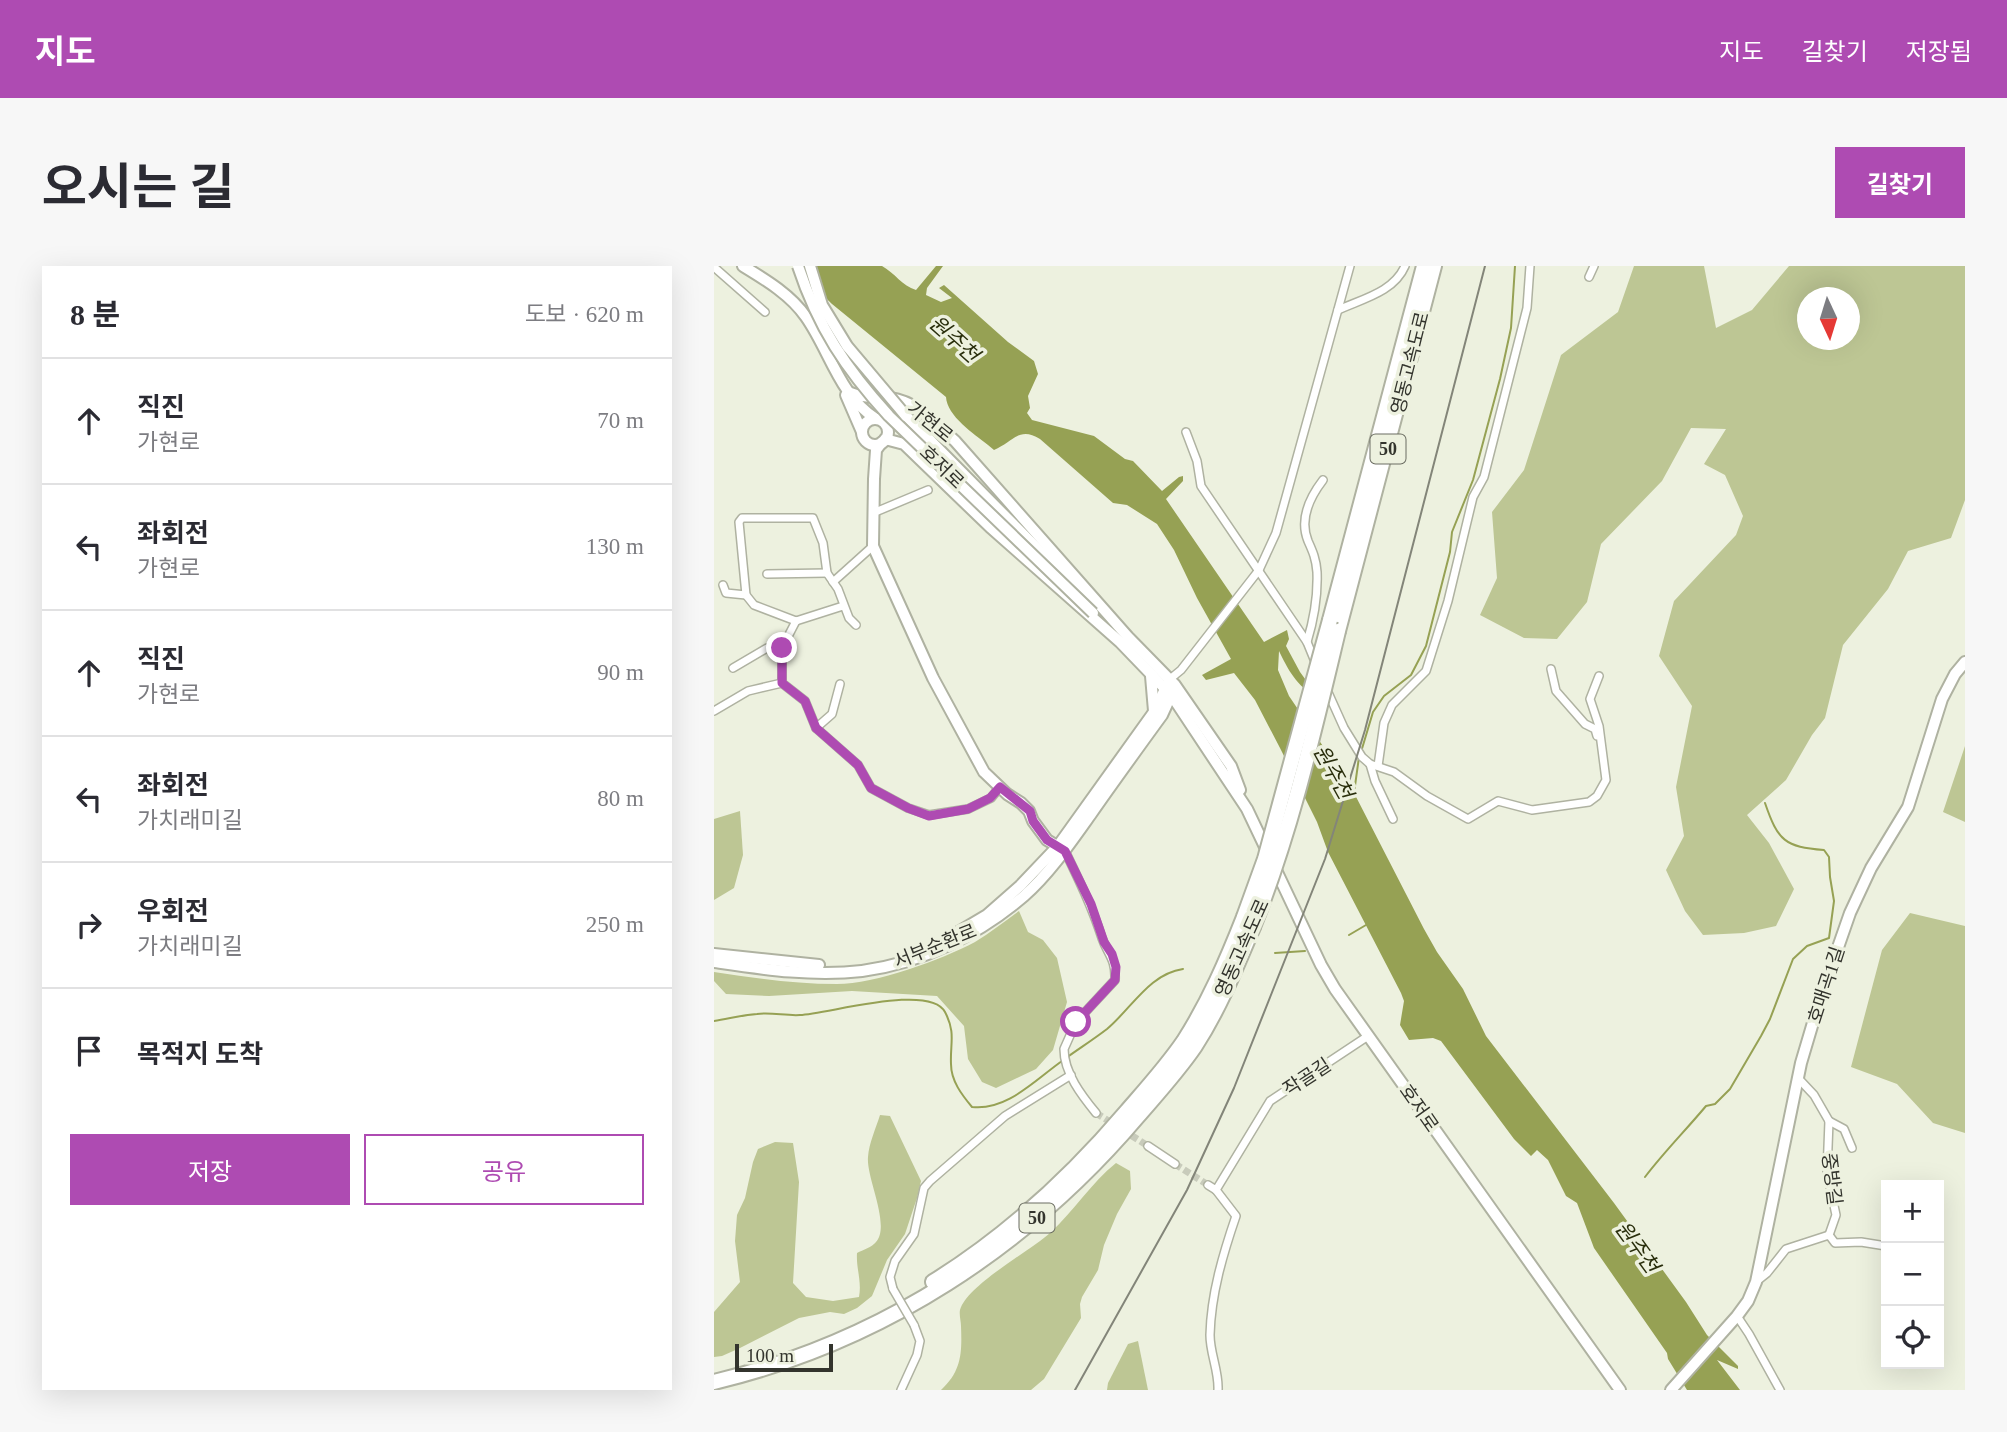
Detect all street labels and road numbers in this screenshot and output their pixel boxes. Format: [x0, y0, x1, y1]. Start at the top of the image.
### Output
street label: 영동고속도로 [1387, 310, 1433, 416]
street label: 가현로 [903, 397, 957, 447]
road number: 50 [1370, 434, 1406, 464]
street label: 호저로 [916, 441, 968, 493]
street label: 영동고속도로 [1211, 896, 1273, 1000]
street label: 서부순환로 [891, 920, 979, 972]
street label: 호매곡1길 [1804, 944, 1848, 1026]
street label: 작골길 [1279, 1054, 1335, 1100]
street label: 호저로 [1395, 1080, 1443, 1136]
street label: 중방길 [1818, 1152, 1846, 1206]
road number: 50 [1020, 1203, 1054, 1233]

